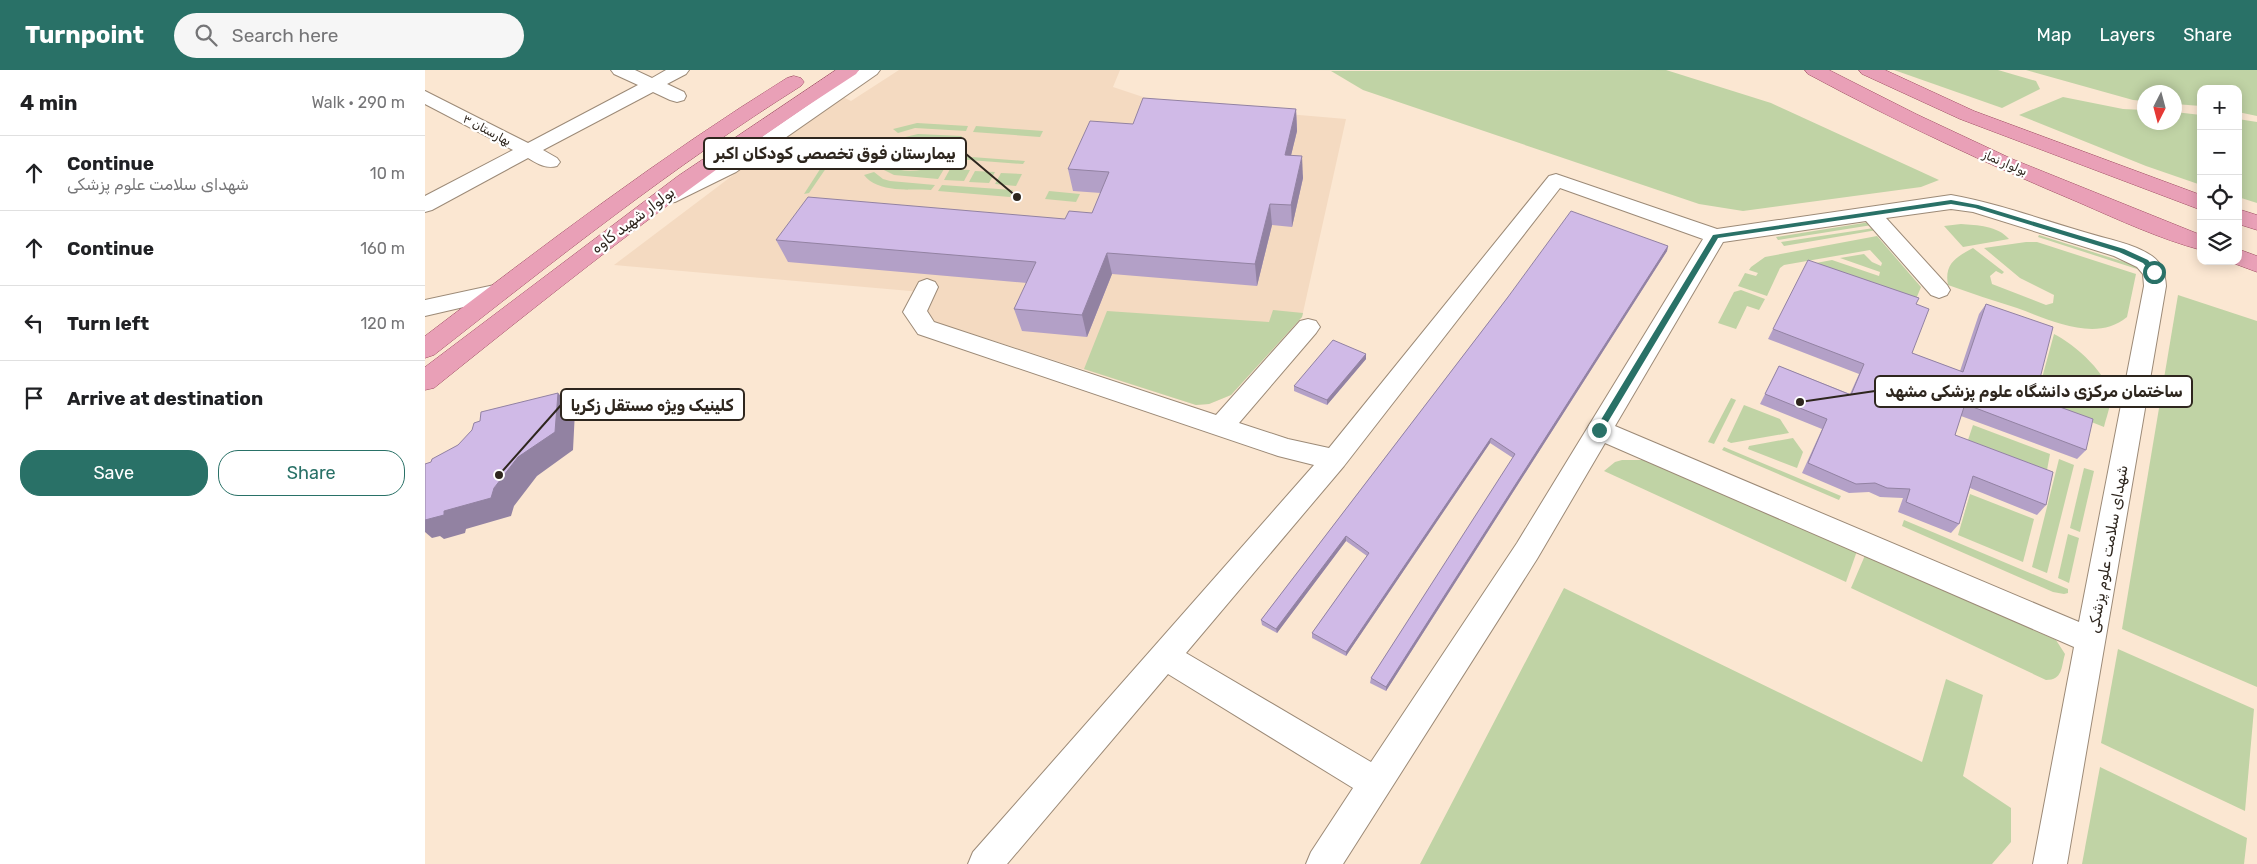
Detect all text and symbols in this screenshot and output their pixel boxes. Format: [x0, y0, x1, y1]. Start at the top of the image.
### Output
search box [174, 13, 524, 58]
text: Turnpoint [25, 21, 144, 49]
icon: search [192, 21, 220, 49]
text: Search here [232, 24, 338, 47]
text: Map [2037, 24, 2072, 46]
text: Layers [2100, 24, 2155, 46]
text: Share [2183, 24, 2232, 46]
north arrow [2137, 85, 2182, 130]
map controls [2197, 85, 2242, 265]
button: + [2197, 85, 2242, 130]
text: 4 min [20, 90, 78, 115]
text: Walk · 290 m [311, 93, 405, 112]
street label: بهارستان ۳ [460, 111, 514, 149]
button: − [2197, 130, 2242, 175]
callout: بیمارستان فوق تخصصی کودکان اکبر [704, 138, 966, 169]
text: بیمارستان فوق تخصصی کودکان اکبر [713, 144, 956, 163]
street label: بولوار نماز [1979, 147, 2029, 180]
text: Continue [67, 152, 154, 175]
icon: ahead [20, 159, 48, 187]
text: 10 m [370, 164, 405, 183]
text: شهدای سلامت علوم پزشکی [67, 175, 249, 194]
button: locate [2197, 175, 2242, 220]
street label: بولوار شهید کاوه [588, 183, 679, 258]
button: layers [2197, 220, 2242, 265]
icon: ahead [20, 234, 48, 262]
text: Continue [67, 237, 154, 260]
text: 160 m [360, 239, 405, 258]
route start [2143, 261, 2166, 284]
icon: left [20, 309, 48, 337]
text: Turn left [67, 312, 149, 335]
text: 120 m [360, 314, 405, 333]
callout: ساختمان مرکزی دانشگاه علوم پزشکی مشهد [1875, 376, 2192, 407]
text: ساختمان مرکزی دانشگاه علوم پزشکی مشهد [1885, 382, 2183, 403]
icon: arrive [20, 384, 48, 412]
text: Arrive at destination [67, 387, 263, 410]
callout: کلینیک ویژه مستقل زکریا [561, 389, 744, 420]
text: کلینیک ویژه مستقل زکریا [570, 396, 734, 415]
route end [1588, 419, 1611, 442]
button: Save [20, 450, 208, 496]
button: Share [218, 450, 405, 496]
street label: شهدای سلامت علوم پزشکی [2084, 463, 2133, 635]

